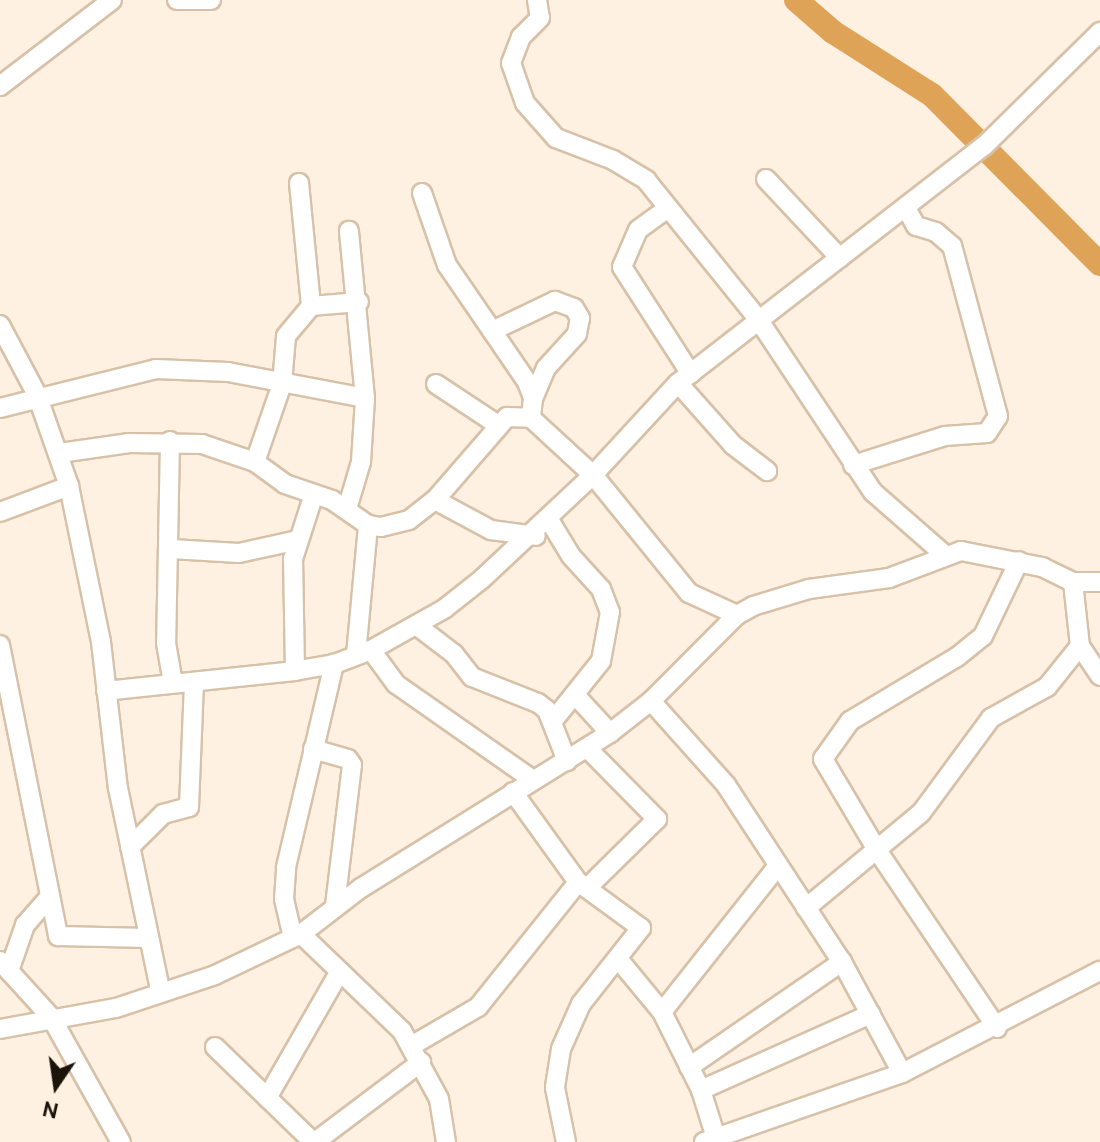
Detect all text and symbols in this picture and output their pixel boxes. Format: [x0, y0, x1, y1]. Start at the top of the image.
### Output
north arrow [16, 1046, 96, 1126]
text: N [40, 1095, 61, 1125]

